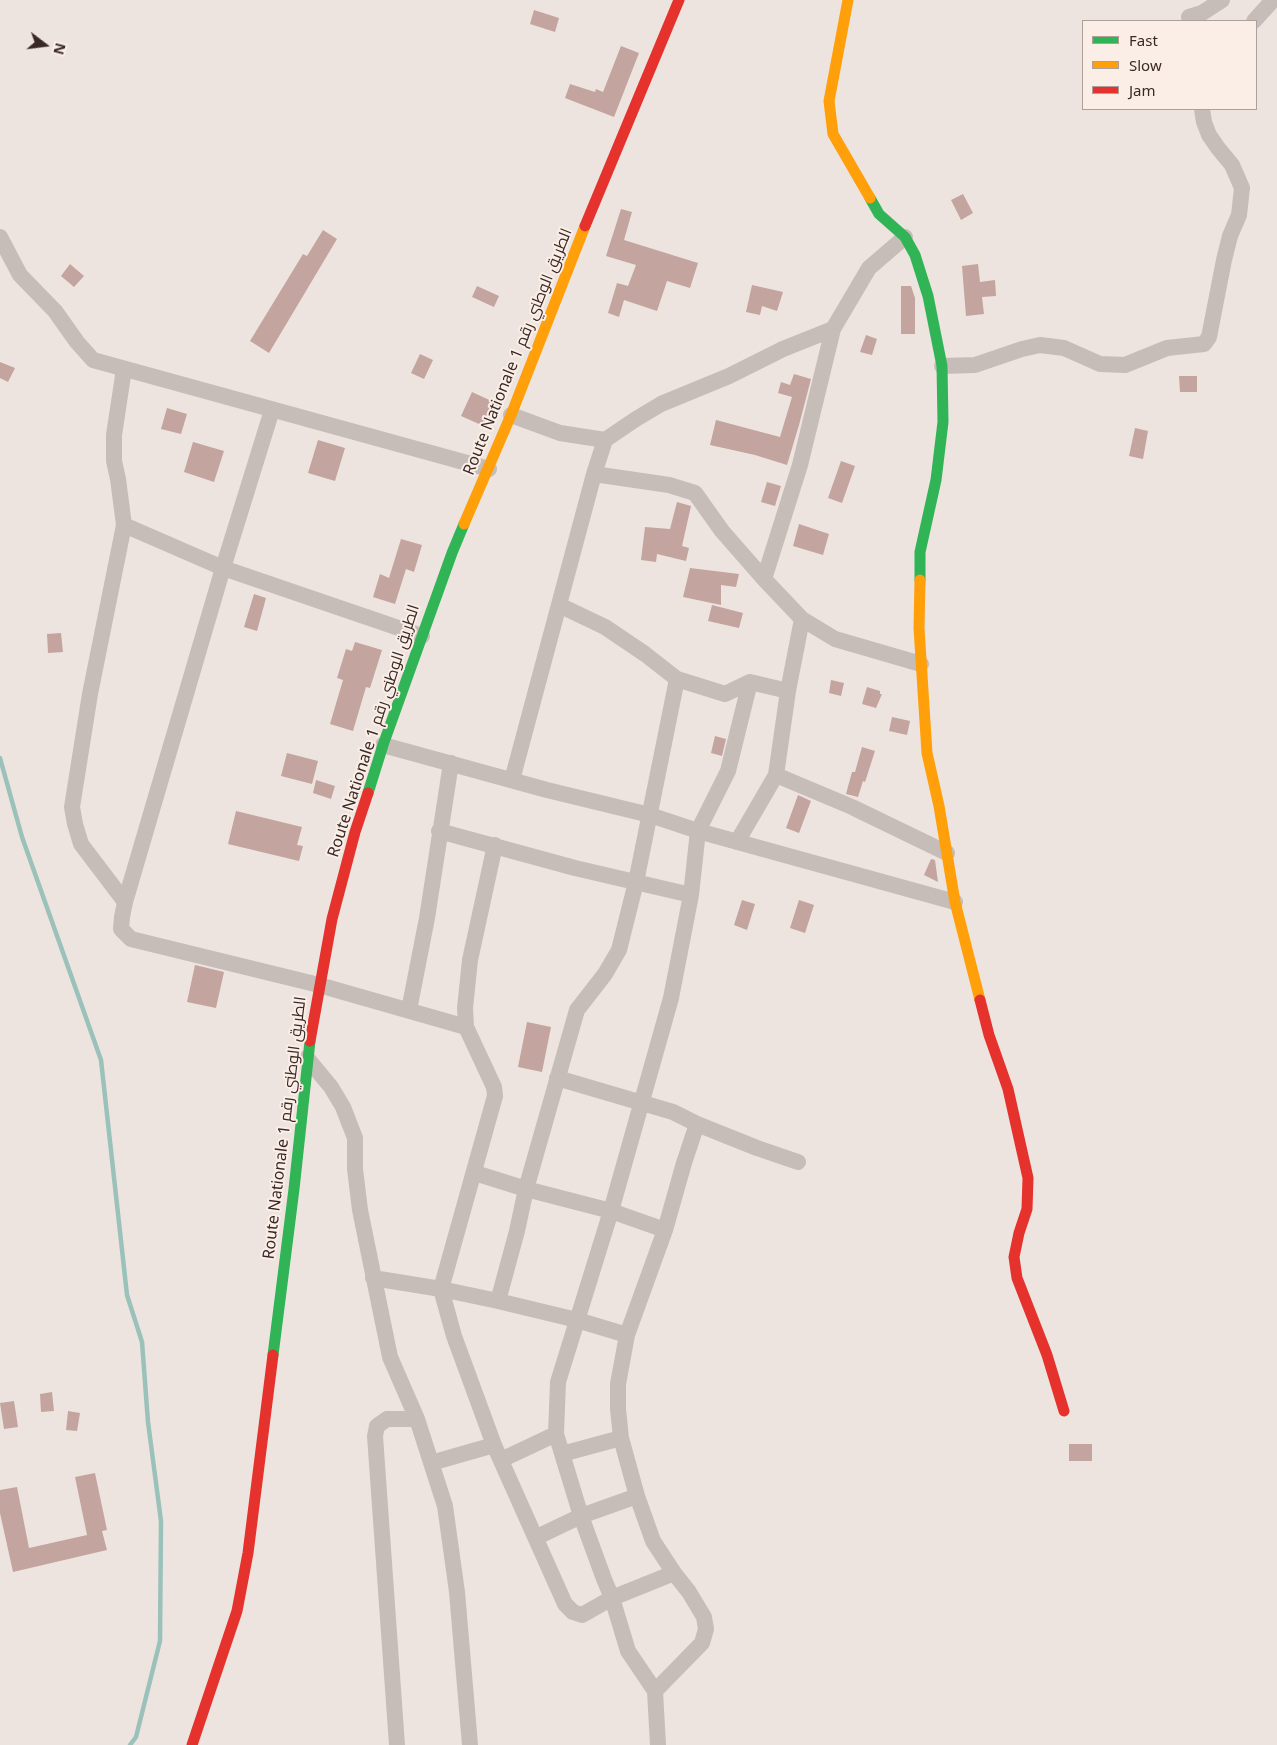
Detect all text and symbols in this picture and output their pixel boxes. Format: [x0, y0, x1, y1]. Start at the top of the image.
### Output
north arrow [20, 20, 70, 70]
legend [1082, 20, 1257, 110]
text: Fast [1129, 30, 1158, 50]
text: N [49, 41, 71, 57]
text: Slow [1129, 55, 1162, 75]
text: Jam [1129, 80, 1156, 100]
street label: Route Nationale الطريق الوطني رقم 1 [460, 226, 576, 478]
street label: Route Nationale الطريق الوطني رقم 1 [324, 602, 424, 860]
street label: Route Nationale الطريق الوطني رقم 1 [259, 996, 311, 1260]

